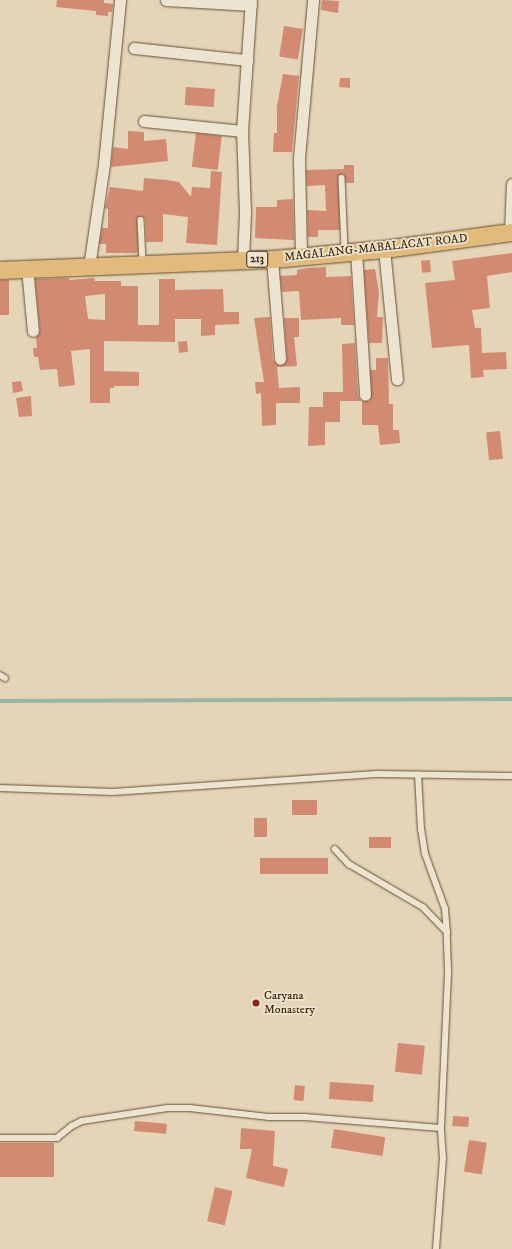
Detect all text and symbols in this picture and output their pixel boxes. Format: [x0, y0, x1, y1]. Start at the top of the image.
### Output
street label: MAGALANG-MABALACAT ROAD [284, 231, 468, 265]
road number: 213 [246, 250, 268, 268]
place label: Caryana Monastery [264, 989, 315, 1017]
marker: Caryana Monastery [251, 998, 261, 1008]

